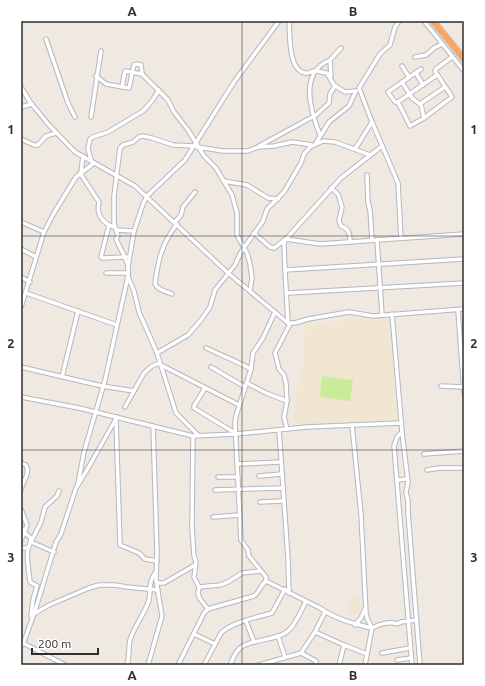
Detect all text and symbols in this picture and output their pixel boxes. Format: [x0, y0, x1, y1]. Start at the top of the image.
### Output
text: A [127, 4, 137, 18]
text: B [349, 4, 358, 18]
text: 1 [7, 122, 15, 136]
text: 1 [470, 122, 478, 136]
text: 2 [7, 336, 15, 350]
text: 2 [470, 336, 478, 350]
text: 3 [7, 550, 15, 564]
text: 3 [470, 550, 478, 564]
scale bar [32, 630, 98, 656]
text: 200 m [38, 637, 71, 650]
text: A [127, 668, 137, 682]
text: B [349, 668, 358, 682]

